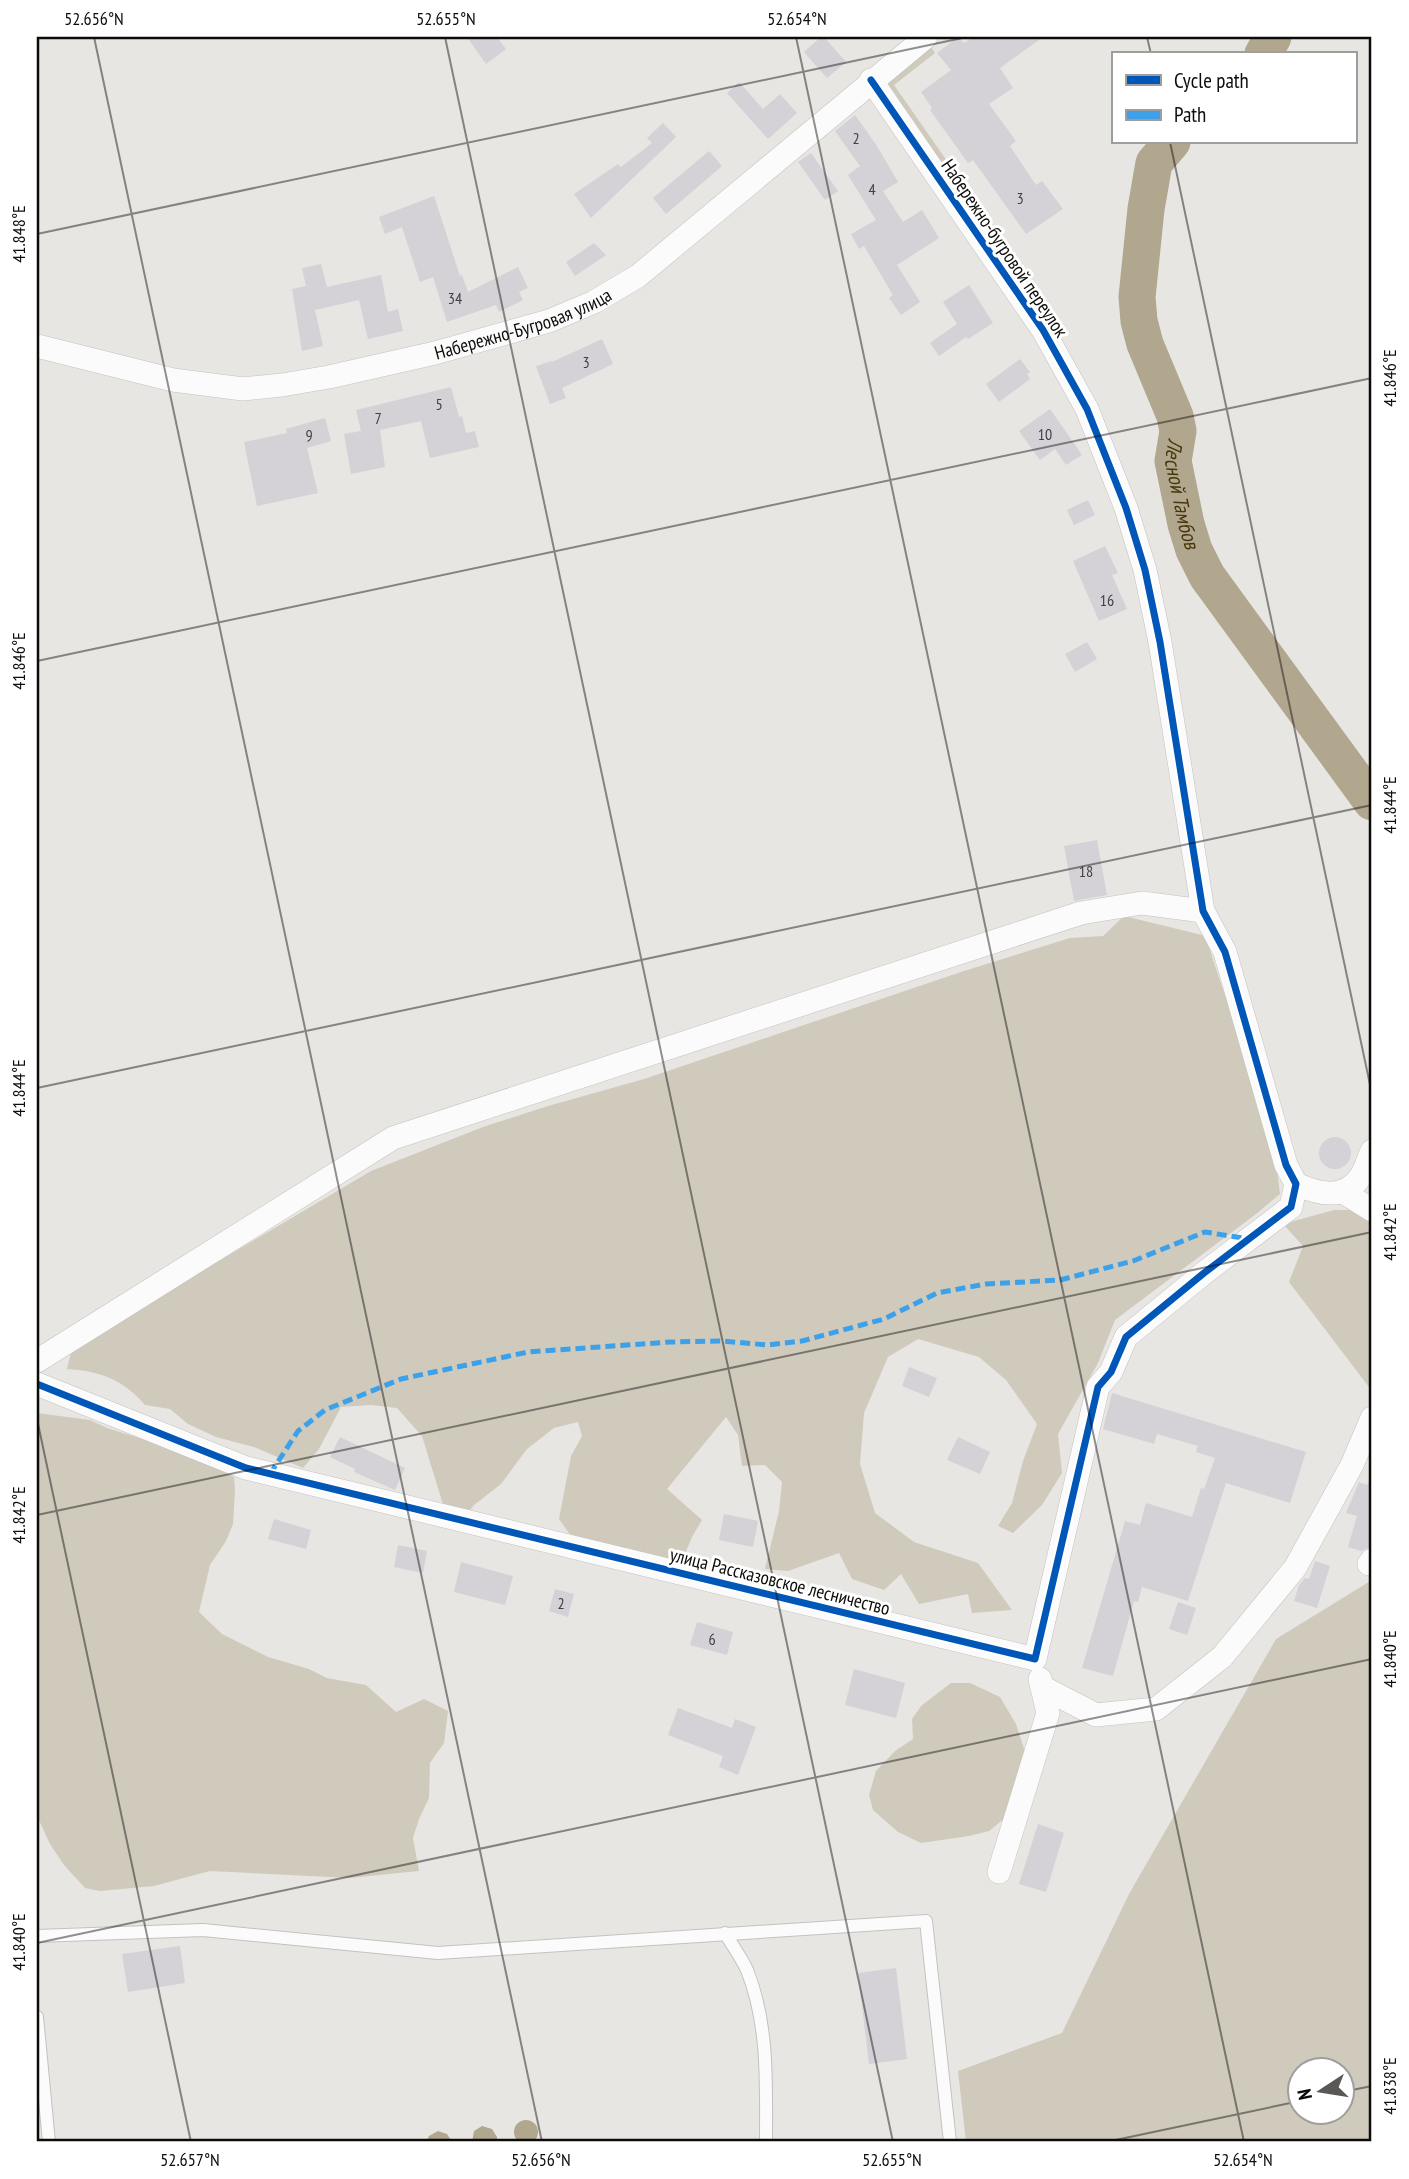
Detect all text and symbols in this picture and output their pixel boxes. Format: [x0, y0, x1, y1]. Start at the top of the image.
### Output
text: 52.656°N [64, 7, 124, 30]
text: 52.655°N [416, 7, 476, 30]
text: 52.654°N [767, 7, 827, 30]
legend [1112, 52, 1356, 144]
text: Cycle path [1174, 67, 1249, 94]
text: Path [1174, 101, 1206, 128]
house number: 2 [852, 128, 860, 148]
street label: Набережно-бугровой переулок [936, 154, 1074, 342]
house number: 4 [868, 179, 876, 199]
house number: 3 [1016, 188, 1024, 208]
text: 41.848°E [7, 205, 30, 263]
street label: Набережно-Бугровая улица [432, 282, 616, 365]
house number: 34 [448, 288, 462, 308]
text: 41.846°E [1378, 349, 1401, 407]
house number: 3 [582, 352, 590, 372]
house number: 5 [435, 394, 443, 414]
house number: 7 [374, 408, 382, 428]
house number: 10 [1038, 424, 1052, 444]
house number: 9 [305, 425, 313, 445]
water label: Лесной Тамбов [1159, 436, 1207, 553]
house number: 16 [1100, 590, 1114, 610]
text: 41.846°E [7, 632, 30, 690]
text: 41.844°E [1378, 776, 1401, 834]
house number: 18 [1079, 861, 1093, 881]
text: 41.844°E [7, 1059, 30, 1117]
text: 41.842°E [1378, 1203, 1401, 1261]
text: 41.842°E [7, 1486, 30, 1544]
street label: улица Рассказовское лесничество [667, 1542, 893, 1620]
house number: 2 [557, 1593, 565, 1613]
house number: 6 [708, 1629, 716, 1649]
text: 41.840°E [1378, 1630, 1401, 1688]
text: 41.840°E [7, 1913, 30, 1971]
north arrow [1286, 2056, 1356, 2126]
text: 41.838°E [1378, 2057, 1401, 2115]
text: N [1292, 2087, 1317, 2102]
text: 52.657°N [160, 2148, 220, 2171]
text: 52.656°N [511, 2148, 571, 2171]
text: 52.655°N [862, 2148, 922, 2171]
text: 52.654°N [1213, 2148, 1273, 2171]

